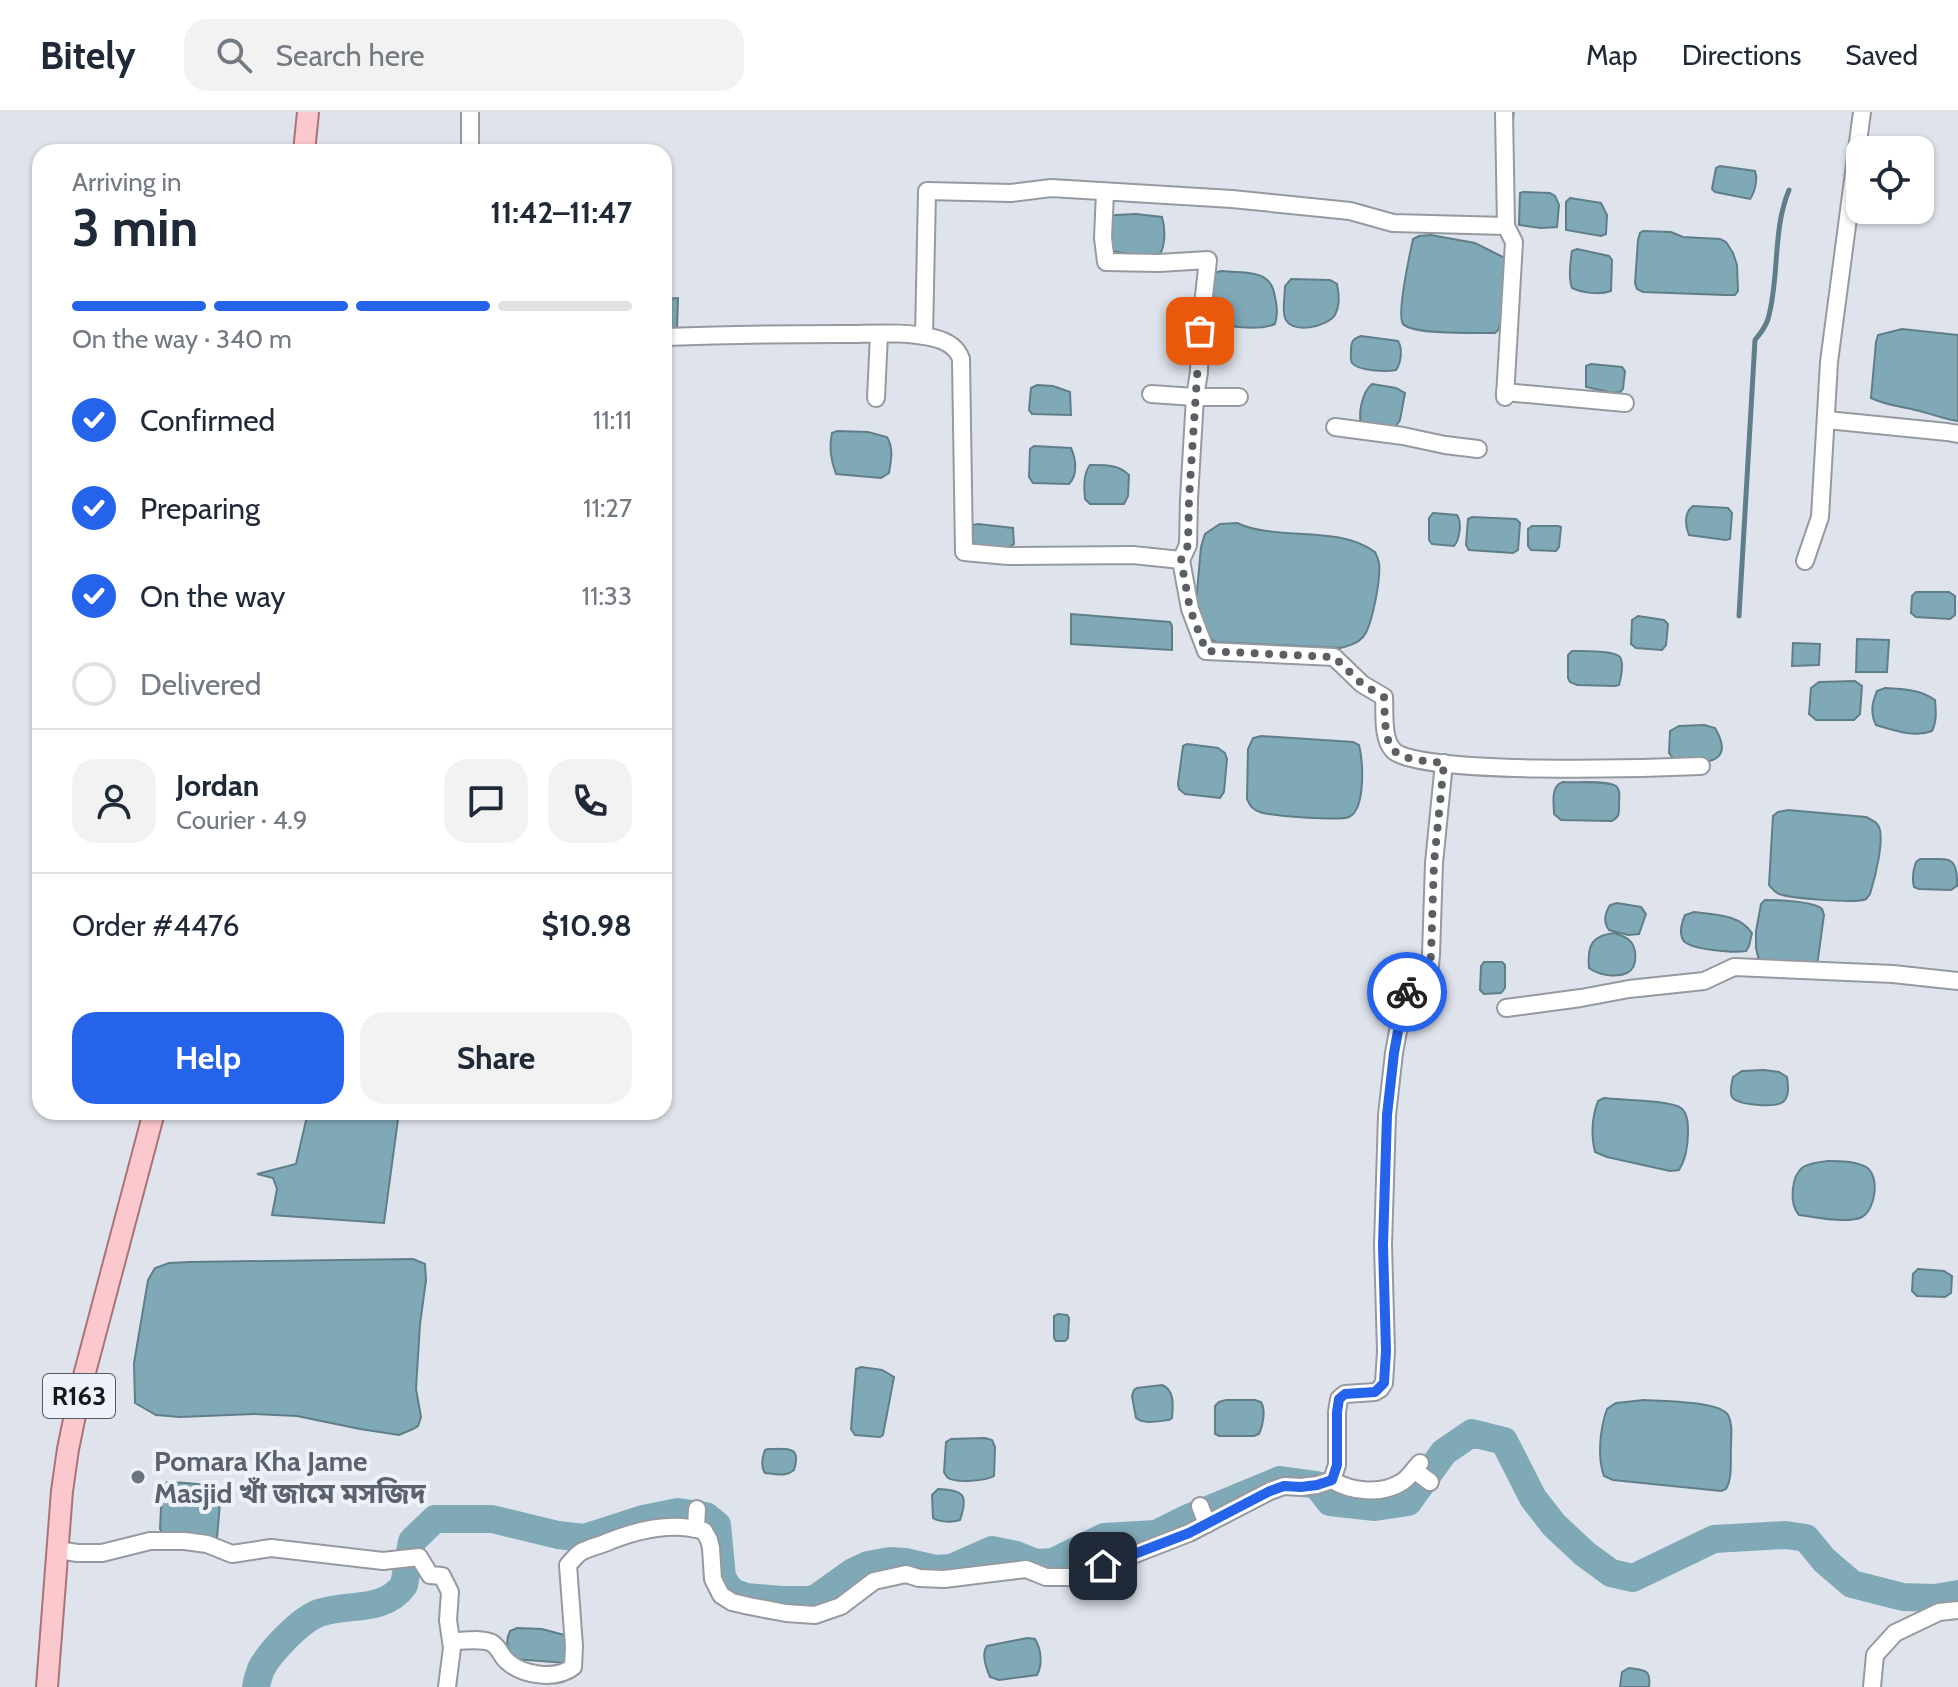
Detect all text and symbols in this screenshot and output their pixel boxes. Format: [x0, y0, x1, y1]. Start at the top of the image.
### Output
search box [184, 19, 744, 91]
text: Bitely [40, 32, 136, 79]
icon: search [212, 33, 256, 77]
text: Search here [276, 37, 425, 74]
text: Map [1586, 38, 1638, 72]
text: Directions [1682, 38, 1801, 72]
text: Saved [1845, 38, 1918, 72]
map controls [1846, 136, 1934, 224]
button: locate [1846, 136, 1934, 224]
text: Arriving in [72, 166, 182, 198]
text: 11:42–11:47 [490, 194, 632, 231]
text: 3 min [72, 196, 198, 259]
pin [1166, 297, 1234, 365]
icon: bag [1178, 309, 1222, 353]
text: On the way · 340 m [72, 323, 292, 355]
icon: check [72, 398, 116, 442]
text: Confirmed [140, 402, 275, 439]
text: 11:11 [593, 404, 632, 436]
icon: check [72, 486, 116, 530]
text: Preparing [140, 490, 260, 527]
text: 11:27 [583, 492, 632, 524]
icon: check [72, 574, 116, 618]
text: On the way [140, 578, 285, 615]
text: 11:33 [582, 580, 632, 612]
text: Delivered [140, 666, 261, 703]
button: person [72, 759, 156, 843]
button: chat [444, 759, 528, 843]
button: phone [548, 759, 632, 843]
text: Jordan [176, 767, 259, 804]
text: Courier · 4.9 [176, 804, 308, 836]
text: Order #4476 [72, 907, 239, 944]
text: $10.98 [541, 907, 632, 944]
courier [1367, 952, 1447, 1032]
icon: bike [1385, 970, 1429, 1014]
button: Help [72, 1012, 344, 1104]
button: Share [360, 1012, 632, 1104]
road number: R163 [43, 1374, 115, 1418]
place label: Pomara Kha Jame Masjid খাঁ জামে মসজিদ [154, 1444, 427, 1510]
marker: Pomara Kha Jame Masjid খাঁ জামে মসজিদ [129, 1468, 147, 1486]
pin [1069, 1532, 1137, 1600]
icon: home [1081, 1544, 1125, 1588]

